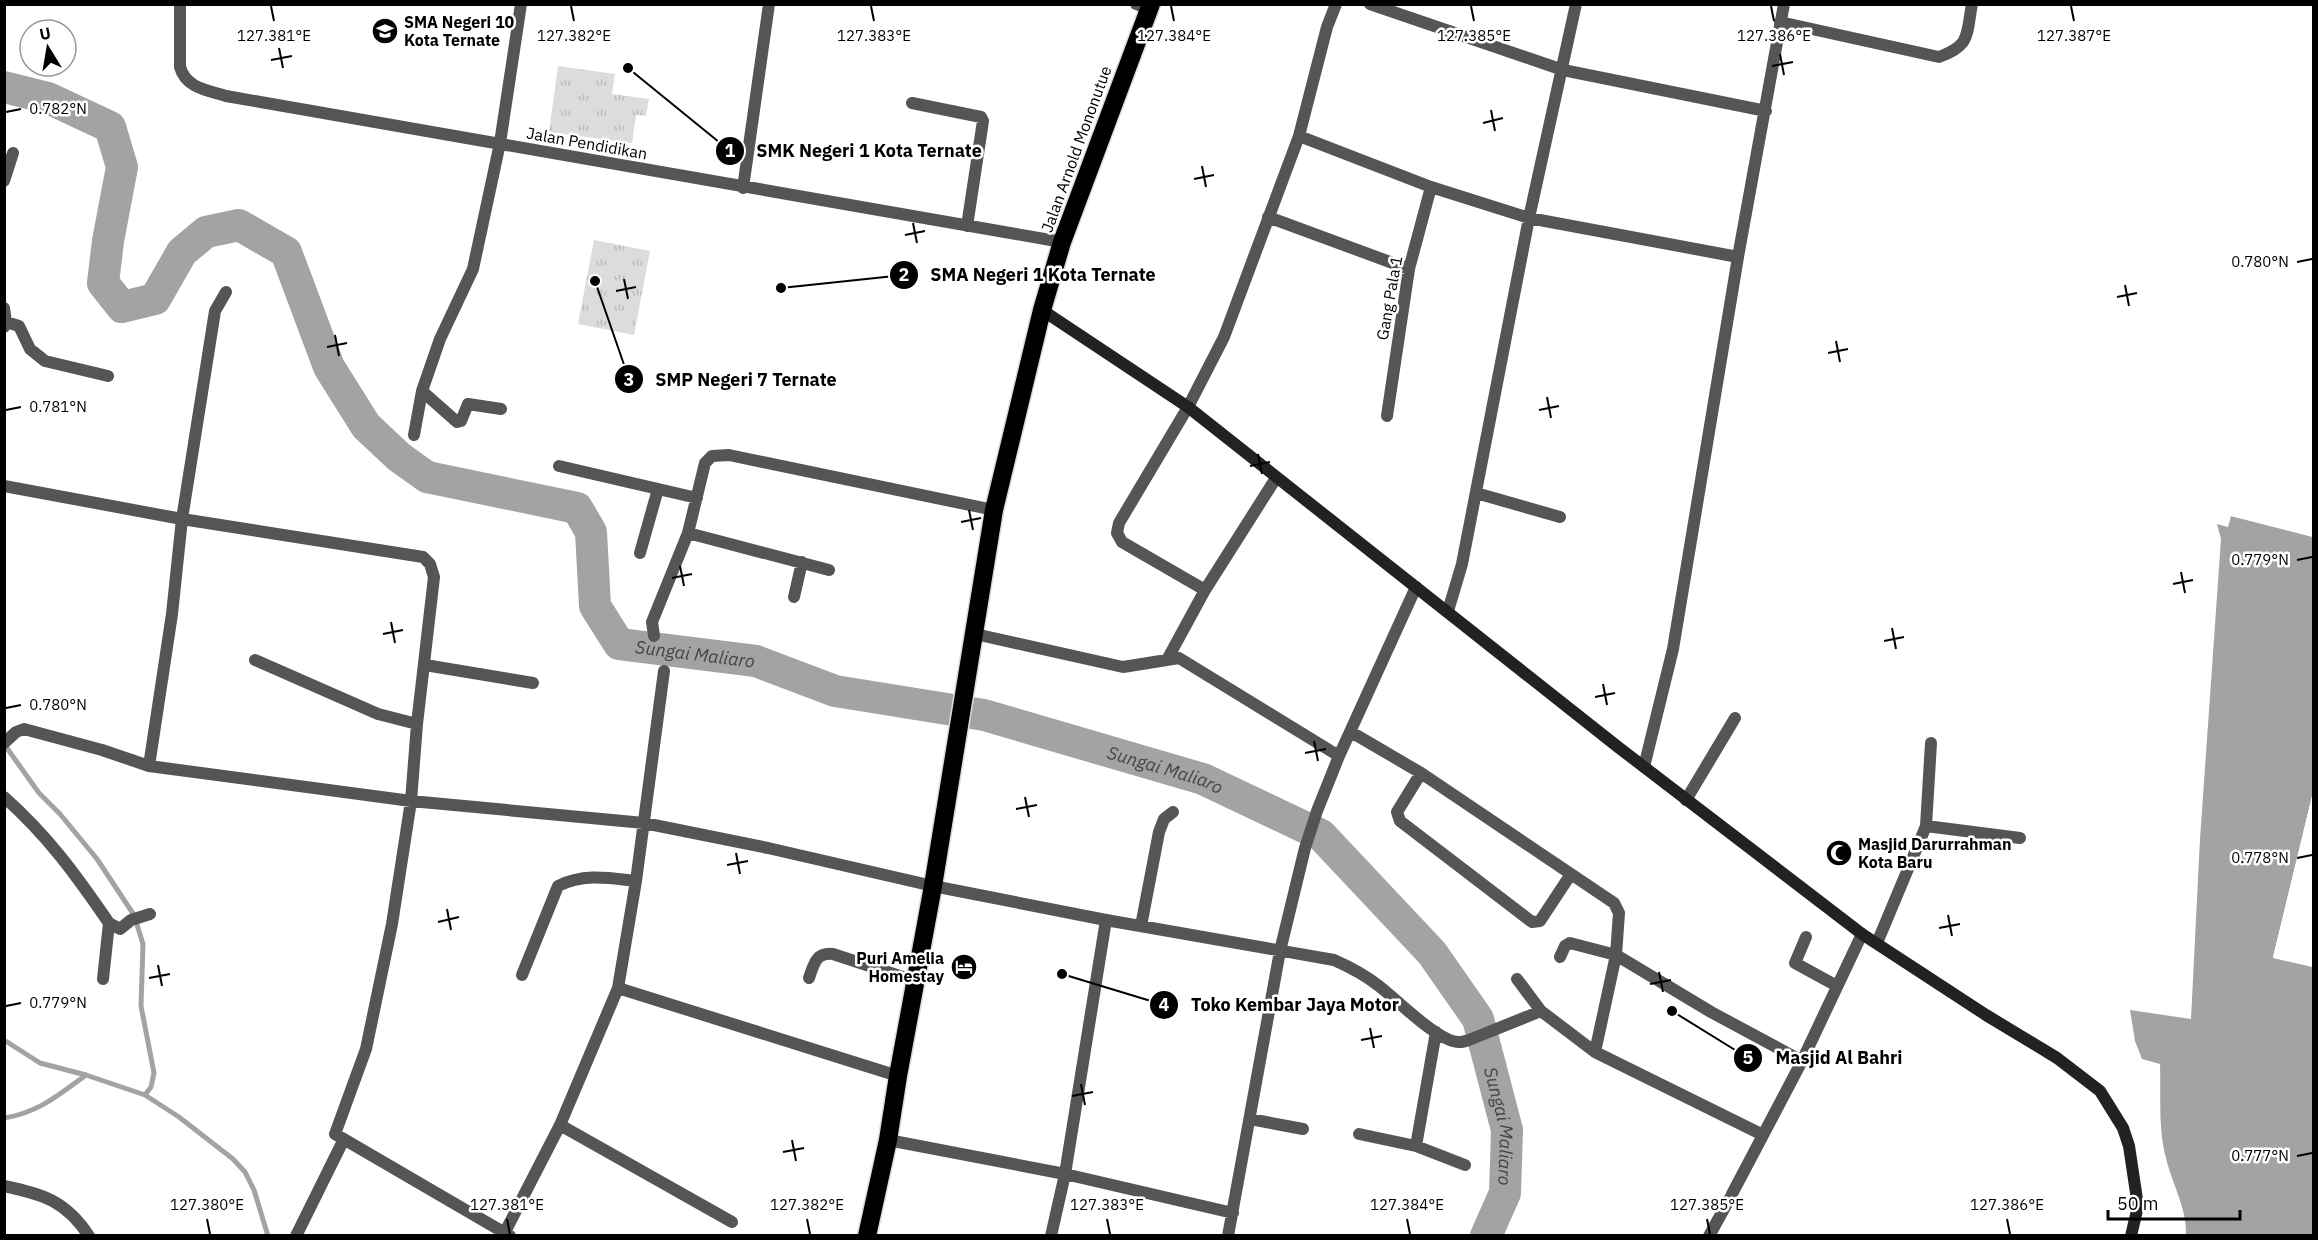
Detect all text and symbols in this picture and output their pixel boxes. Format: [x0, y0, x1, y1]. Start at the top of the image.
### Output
place label: SMA Negeri 10 Kota Ternate [404, 12, 515, 50]
school or university icon: SMA Negeri 10 Kota Ternate [370, 16, 400, 46]
north arrow [18, 18, 78, 78]
text: U [38, 22, 52, 44]
text: 127.381°E [237, 26, 311, 45]
text: 127.382°E [537, 26, 611, 45]
text: 127.383°E [837, 26, 911, 45]
text: 127.384°E [1137, 26, 1211, 45]
text: 127.385°E [1437, 26, 1511, 45]
text: 127.386°E [1737, 26, 1811, 45]
text: 127.387°E [2037, 26, 2111, 45]
street label: Jalan Arnold Mononutue [1037, 63, 1116, 235]
text: 0.782°N [29, 99, 87, 118]
street label: Jalan Pendidikan [525, 123, 649, 163]
callout: SMK Negeri 1 Kota Ternate [715, 133, 994, 169]
text: 1 [725, 139, 736, 162]
text: SMK Negeri 1 Kota Ternate [756, 139, 982, 162]
text: 0.780°N [2231, 252, 2289, 271]
street label: Gang Pala 1 [1372, 254, 1406, 342]
callout: SMA Negeri 1 Kota Ternate [889, 257, 1168, 293]
text: 2 [899, 263, 909, 286]
text: SMA Negeri 1 Kota Ternate [930, 263, 1156, 286]
callout: SMP Negeri 7 Ternate [614, 361, 849, 397]
text: 3 [624, 368, 634, 391]
text: SMP Negeri 7 Ternate [655, 368, 837, 391]
text: 0.781°N [29, 397, 87, 416]
text: 0.779°N [2231, 550, 2289, 569]
water label: Sungai Maliaro [634, 635, 756, 672]
text: 0.780°N [29, 695, 87, 714]
water label: Sungai Maliaro [1105, 740, 1227, 799]
place label: Masjid Darurrahman Kota Baru [1858, 834, 2011, 872]
mosque icon: Masjid Darurrahman Kota Baru [1824, 838, 1854, 868]
text: 0.778°N [2231, 848, 2289, 867]
place label: Puri Amelia Homestay [856, 948, 944, 986]
hotel icon: Puri Amelia Homestay [949, 952, 979, 982]
callout: Toko Kembar Jaya Motor [1149, 987, 1411, 1023]
text: 0.779°N [29, 993, 87, 1012]
text: 4 [1159, 993, 1170, 1016]
text: Toko Kembar Jaya Motor [1191, 993, 1399, 1016]
callout: Masjid Al Bahri [1733, 1040, 1914, 1076]
text: 5 [1743, 1046, 1754, 1069]
text: Masjid Al Bahri [1776, 1046, 1902, 1069]
water label: Sungai Maliaro [1479, 1064, 1519, 1186]
text: 0.777°N [2231, 1146, 2289, 1165]
scale bar [2108, 1183, 2240, 1221]
text: 50 m [2117, 1192, 2159, 1215]
text: 127.380°E [170, 1195, 244, 1214]
text: 127.381°E [470, 1195, 544, 1214]
text: 127.382°E [770, 1195, 844, 1214]
text: 127.383°E [1070, 1195, 1144, 1214]
text: 127.384°E [1370, 1195, 1444, 1214]
text: 127.385°E [1670, 1195, 1744, 1214]
text: 127.386°E [1970, 1195, 2044, 1214]

